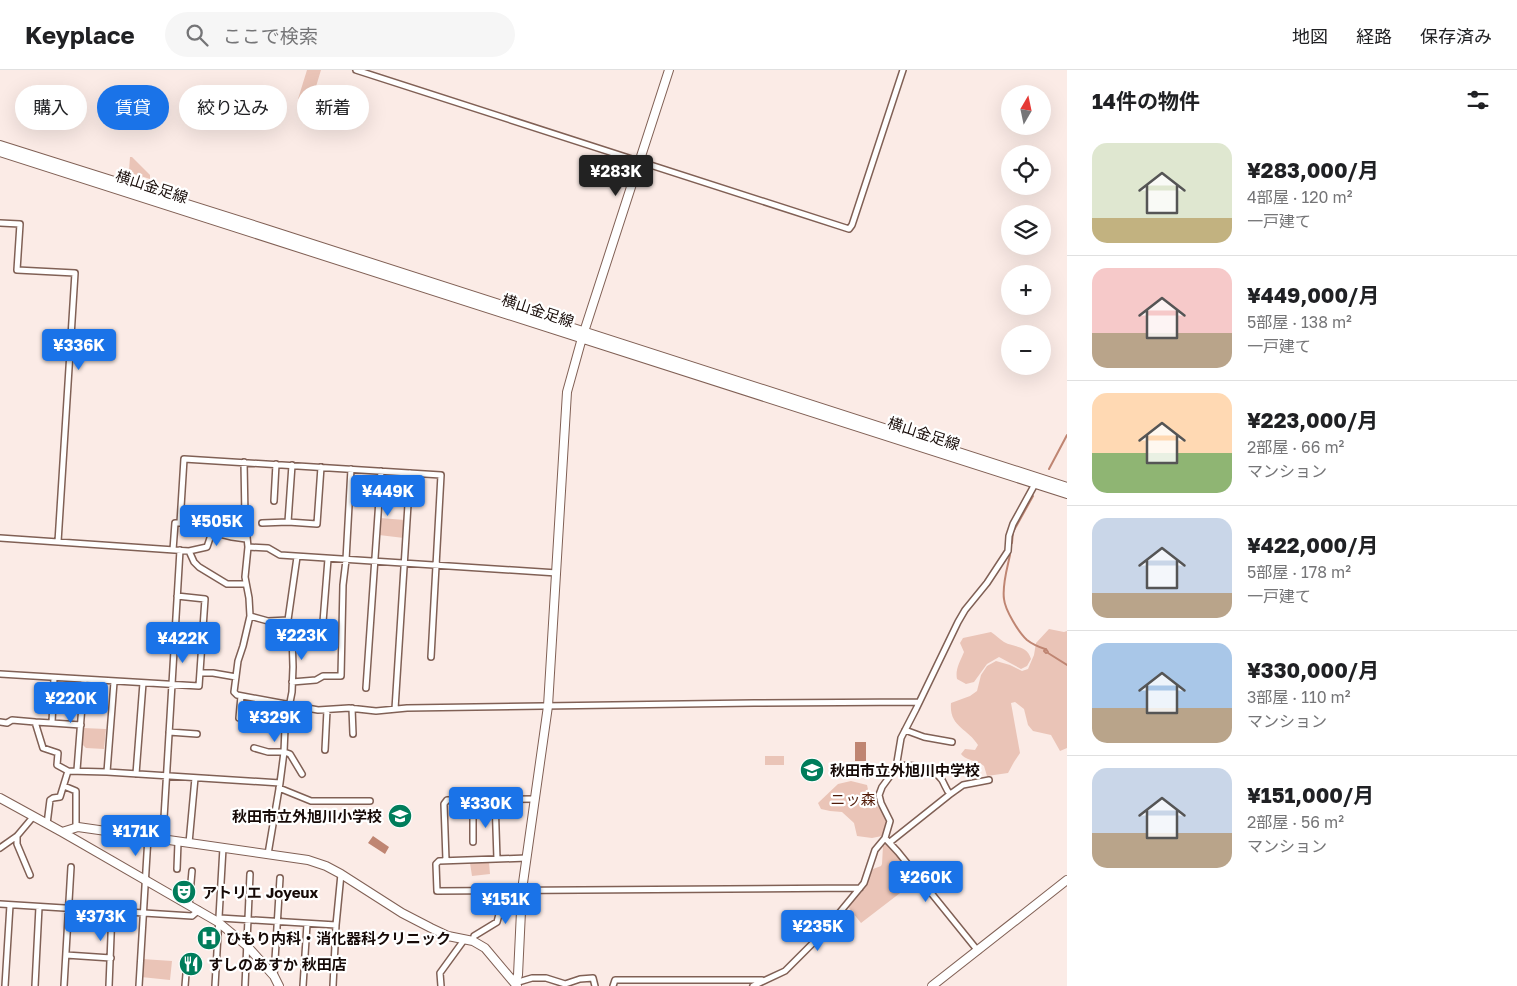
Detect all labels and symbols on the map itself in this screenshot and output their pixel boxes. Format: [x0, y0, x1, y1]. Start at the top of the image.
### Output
north arrow [1001, 85, 1051, 135]
pin: ¥283K [581, 154, 651, 197]
street label: 横山金足線 [114, 166, 190, 206]
street label: 横山金足線 [500, 290, 576, 330]
pin: ¥336K [44, 328, 114, 371]
street label: 横山金足線 [886, 413, 962, 453]
pin: ¥449K [353, 474, 423, 517]
pin: ¥505K [182, 504, 252, 547]
pin: ¥223K [267, 618, 337, 661]
pin: ¥422K [148, 622, 218, 664]
pin: ¥220K [36, 682, 106, 724]
pin: ¥329K [240, 700, 310, 743]
school or university icon: 秋田市立外旭川中学校 [799, 757, 825, 783]
place label: 秋田市立外旭川中学校 [830, 761, 980, 779]
pin: ¥330K [451, 786, 521, 829]
park label: ニッ森 [830, 790, 876, 808]
school or university icon: 秋田市立外旭川小学校 [387, 803, 413, 829]
place label: 秋田市立外旭川小学校 [232, 807, 382, 825]
pin: ¥171K [101, 814, 171, 857]
pin: ¥260K [891, 860, 961, 903]
theatre icon: アトリエ Joyeux [171, 879, 197, 905]
pin: ¥151K [471, 882, 541, 925]
place label: アトリエ Joyeux [202, 883, 318, 901]
pin: ¥373K [66, 900, 136, 942]
pin: ¥235K [783, 910, 853, 952]
hospital icon: ひもり内科・消化器科クリニック [196, 925, 222, 951]
place label: ひもり内科・消化器科クリニック [226, 929, 451, 947]
restaurant icon: すしのあすか 秋田店 [178, 951, 204, 977]
place label: すしのあすか 秋田店 [208, 955, 347, 973]

